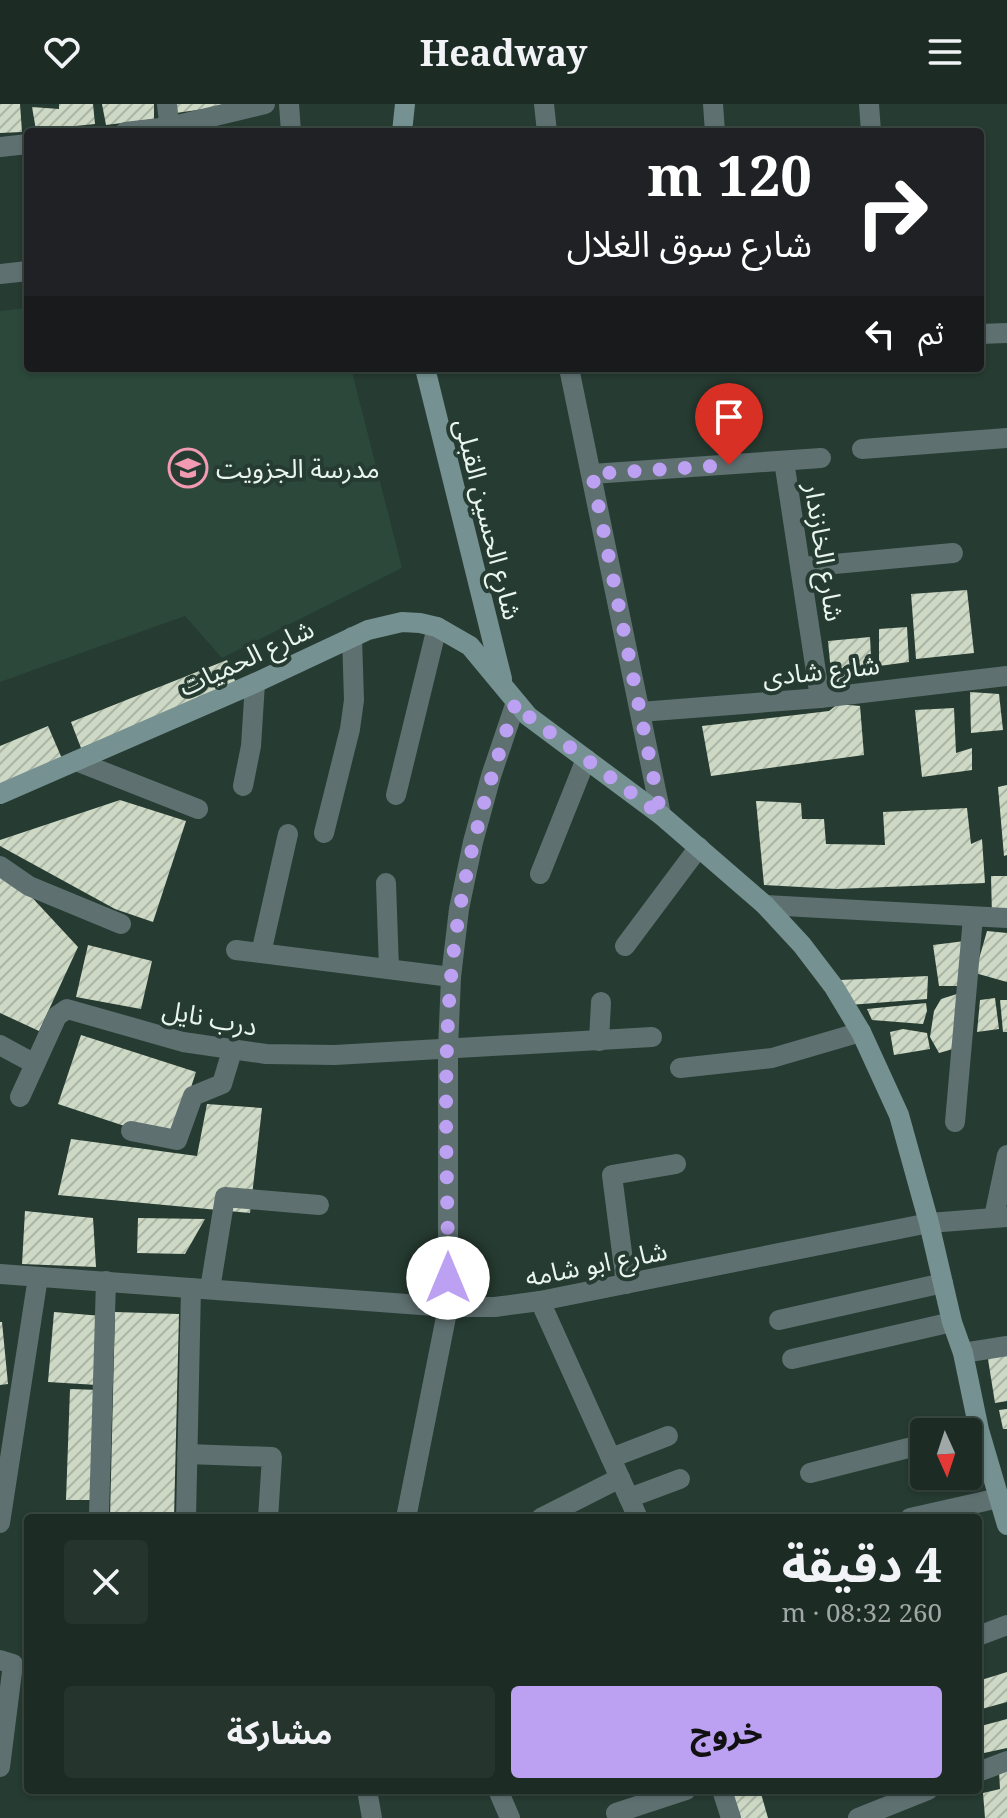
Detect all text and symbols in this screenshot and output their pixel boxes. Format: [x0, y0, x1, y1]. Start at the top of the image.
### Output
text: Headway [420, 28, 587, 77]
icon: heart [40, 30, 84, 74]
icon: menu [923, 30, 967, 74]
text: 120 m [647, 136, 812, 212]
icon: right [840, 160, 944, 264]
text: شارع سوق الغلال [567, 219, 812, 268]
icon: left [858, 312, 902, 356]
text: ثم [918, 312, 944, 353]
pin [695, 383, 763, 465]
icon: arrive [707, 395, 751, 439]
street label: شارع الحسين القبلى [445, 415, 531, 624]
school or university icon: مدرسة الجزويت [167, 447, 209, 489]
place label: مدرسة الجزويت [216, 450, 380, 486]
street label: شارع الخازندار [794, 479, 854, 624]
street label: شارع الحميات [173, 610, 320, 706]
street label: شارع شادى [761, 646, 882, 696]
street label: درب نايل [160, 990, 260, 1044]
street label: شارع ابو شامه [522, 1232, 670, 1296]
position arrow [406, 1236, 490, 1320]
north arrow [910, 1418, 982, 1490]
map controls [910, 1418, 982, 1490]
text: 4 دقيقة [782, 1531, 942, 1596]
button: close [64, 1540, 148, 1624]
text: 260 m · 08:32 [781, 1594, 942, 1630]
button: مشاركة [64, 1686, 495, 1778]
button: خروج [511, 1686, 942, 1778]

